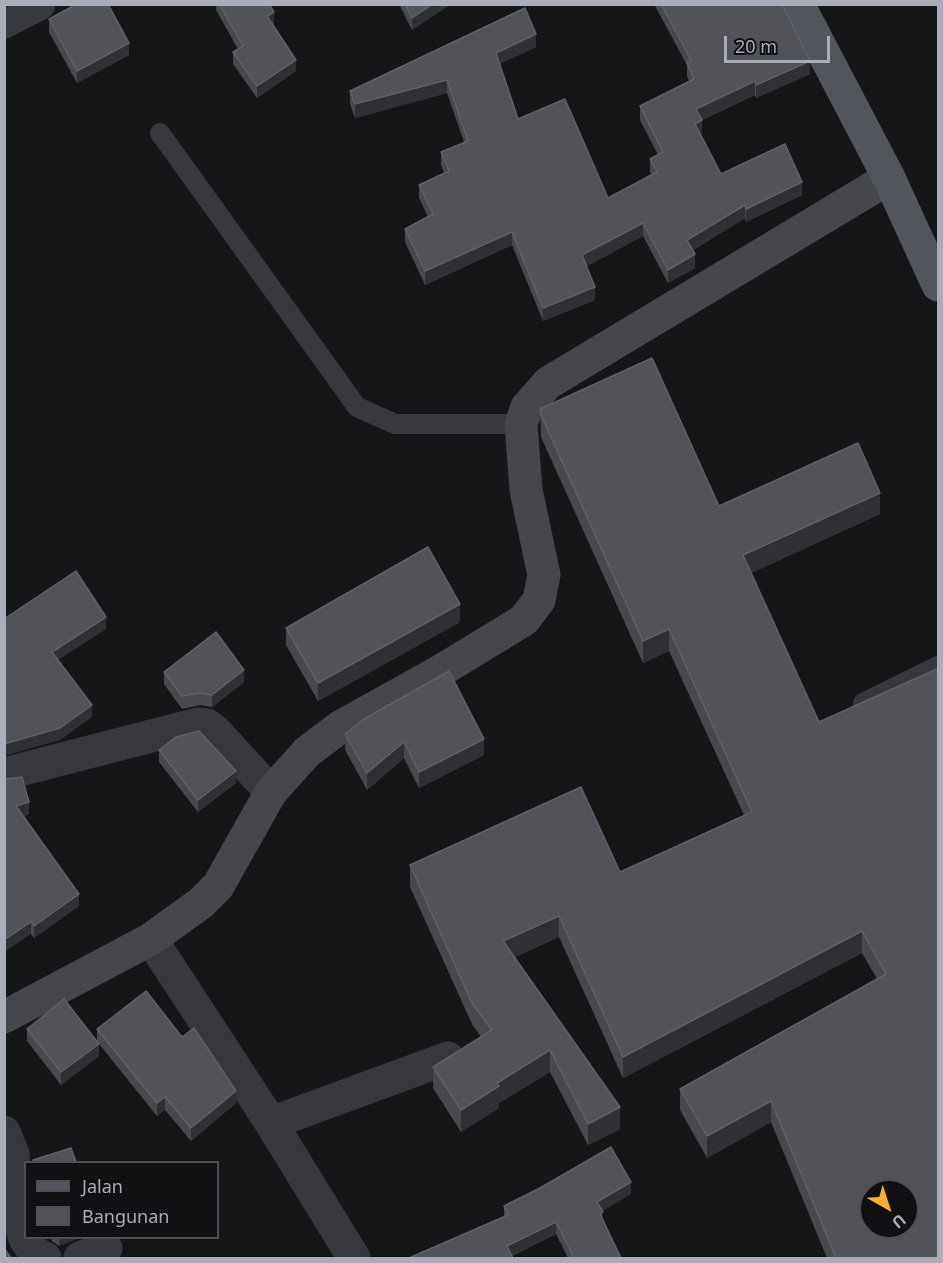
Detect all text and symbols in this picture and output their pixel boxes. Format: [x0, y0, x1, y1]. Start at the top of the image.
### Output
scale bar [727, 24, 834, 62]
text: 20 m [735, 34, 777, 58]
legend [24, 1161, 219, 1239]
text: Jalan [82, 1174, 123, 1198]
north arrow [859, 1179, 919, 1239]
text: Bangunan [82, 1204, 169, 1228]
text: U [887, 1209, 911, 1234]

